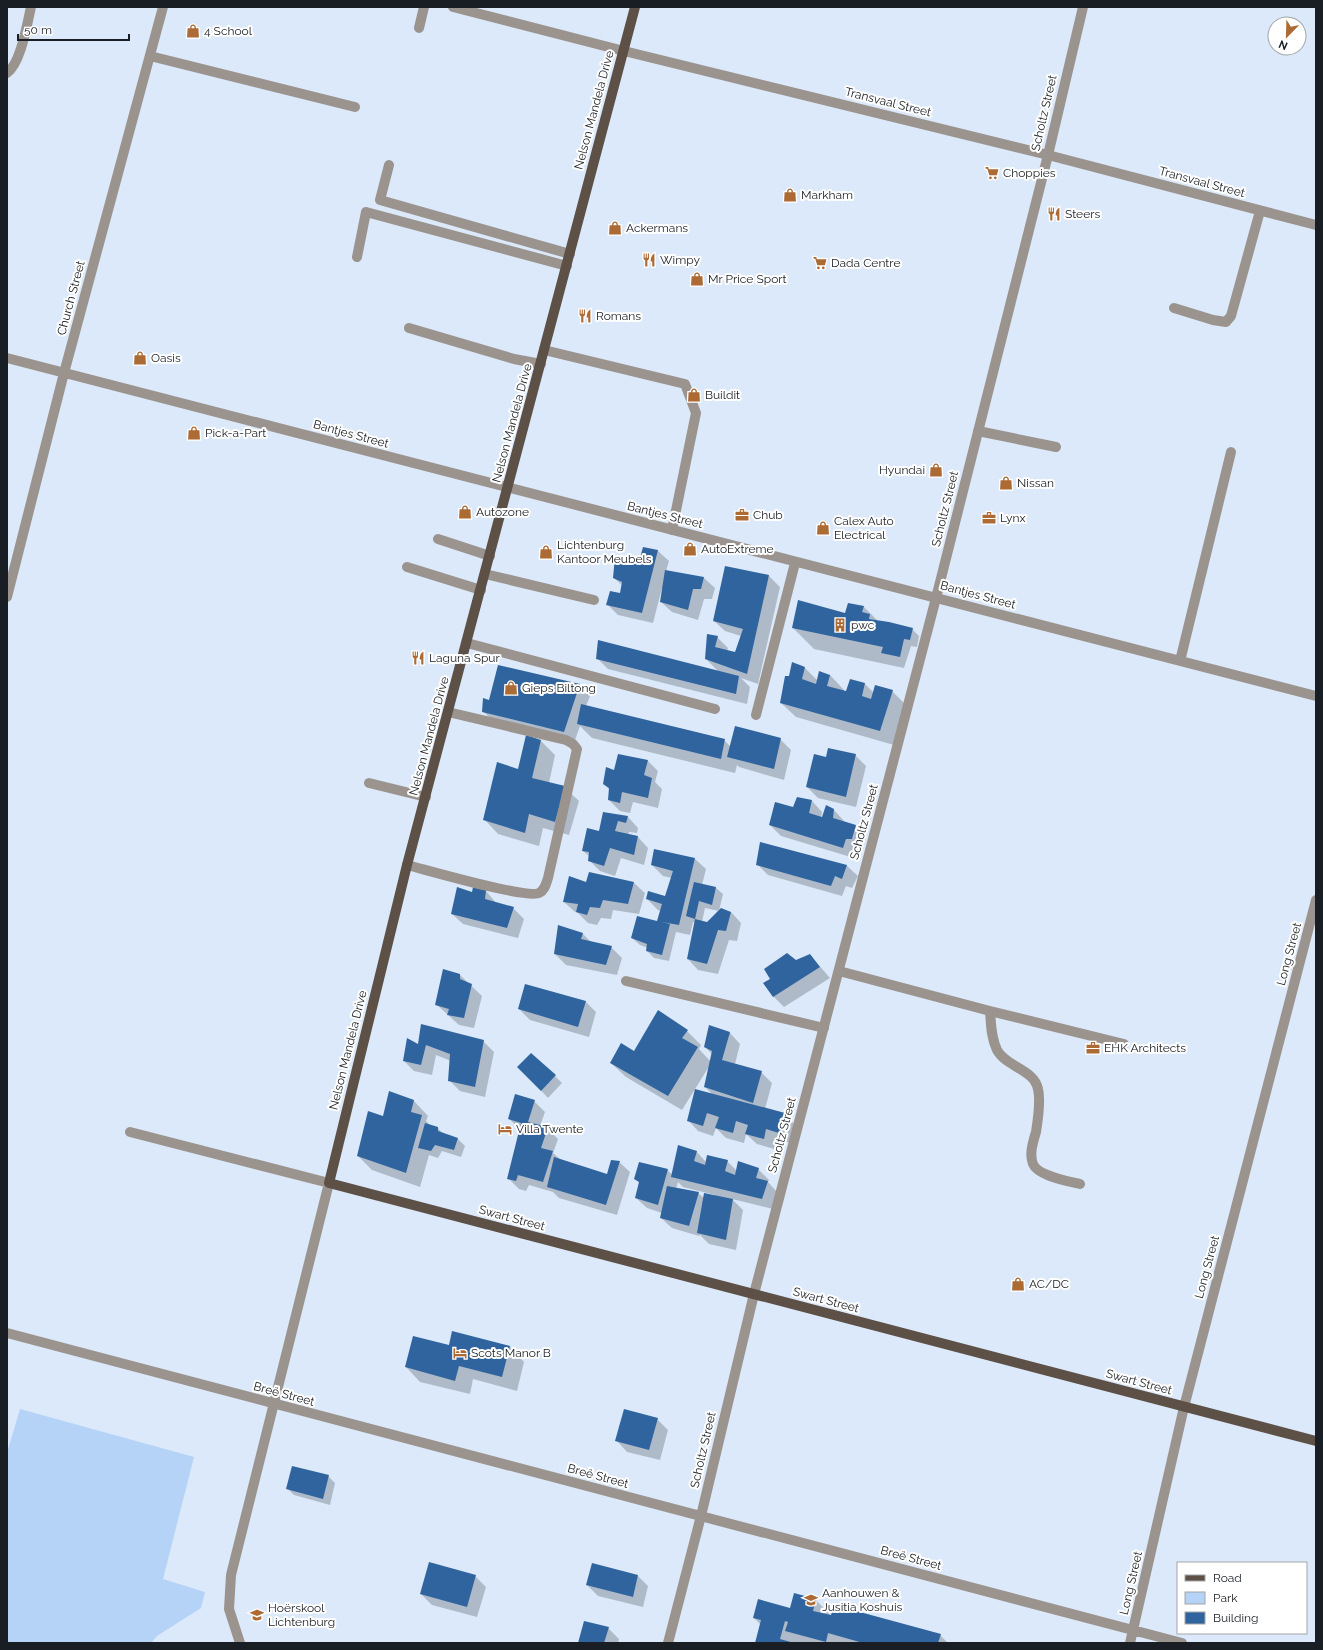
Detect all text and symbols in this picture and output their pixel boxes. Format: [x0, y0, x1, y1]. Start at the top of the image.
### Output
scale bar [18, 16, 129, 42]
north arrow [1267, 16, 1307, 56]
text: 50 m [24, 23, 52, 37]
shop icon: 4 School [185, 23, 201, 39]
place label: 4 School [204, 24, 253, 38]
text: N [1277, 37, 1290, 52]
street label: Nelson Mandela Drive [571, 49, 617, 171]
street label: Scholtz Street [1028, 74, 1060, 152]
street label: Transvaal Street [844, 85, 932, 119]
street label: Transvaal Street [1158, 164, 1246, 200]
supermarket icon: Choppies [984, 165, 1000, 181]
place label: Choppies [1003, 166, 1056, 180]
shop icon: Markham [782, 187, 798, 203]
place label: Markham [801, 188, 853, 202]
restaurant icon: Steers [1046, 206, 1062, 222]
place label: Steers [1065, 207, 1100, 221]
shop icon: Ackermans [607, 220, 623, 236]
place label: Ackermans [626, 221, 688, 235]
restaurant icon: Wimpy [641, 252, 657, 268]
place label: Wimpy [660, 253, 700, 267]
supermarket icon: Dada Centre [812, 255, 828, 271]
place label: Dada Centre [831, 256, 900, 270]
street label: Church Street [54, 259, 88, 337]
shop icon: Mr Price Sport [689, 271, 705, 287]
place label: Mr Price Sport [708, 272, 787, 286]
restaurant icon: Romans [577, 308, 593, 324]
place label: Romans [596, 309, 641, 323]
shop icon: Oasis [132, 350, 148, 366]
place label: Oasis [151, 351, 181, 365]
street label: Nelson Mandela Drive [489, 362, 535, 484]
shop icon: Buildit [686, 387, 702, 403]
place label: Buildit [705, 388, 740, 402]
street label: Bantjes Street [312, 417, 390, 451]
shop icon: Pick-a-Part [186, 425, 202, 441]
place label: Pick-a-Part [205, 426, 266, 440]
shop icon: Hyundai [928, 462, 944, 478]
place label: Hyundai [879, 463, 925, 477]
street label: Scholtz Street [929, 470, 961, 548]
shop icon: Nissan [998, 475, 1014, 491]
place label: Nissan [1017, 476, 1054, 490]
street label: Bantjes Street [626, 499, 704, 531]
shop icon: Autozone [457, 504, 473, 520]
place label: Autozone [476, 505, 529, 519]
office icon: Chub [734, 507, 750, 523]
place label: Chub [753, 508, 783, 522]
office icon: Lynx [981, 510, 997, 526]
place label: Lynx [1000, 511, 1026, 525]
place label: Calex Auto Electrical [834, 514, 894, 542]
shop icon: Calex Auto Electrical [815, 520, 831, 536]
place label: Lichtenburg Kantoor Meubels [557, 538, 652, 566]
shop icon: AutoExtreme [682, 541, 698, 557]
place label: AutoExtreme [701, 542, 774, 556]
shop icon: Lichtenburg Kantoor Meubels [538, 544, 554, 560]
street label: Bantjes Street [939, 578, 1017, 612]
building icon: pwc [832, 617, 848, 633]
place label: pwc [851, 618, 875, 632]
restaurant icon: Laguna Spur [410, 650, 426, 666]
place label: Laguna Spur [429, 651, 500, 665]
street label: Nelson Mandela Drive [406, 675, 452, 797]
shop icon: Gieps Biltong [503, 680, 519, 696]
place label: Gieps Biltong [522, 681, 596, 695]
street label: Scholtz Street [847, 783, 881, 861]
street label: Long Street [1274, 921, 1304, 987]
street label: Nelson Mandela Drive [326, 989, 370, 1111]
office icon: EHK Architects [1085, 1040, 1101, 1056]
place label: EHK Architects [1104, 1041, 1186, 1055]
street label: Scholtz Street [765, 1096, 799, 1174]
hotel icon: Villa Twente [497, 1121, 513, 1137]
place label: Villa Twente [516, 1122, 583, 1136]
street label: Swart Street [477, 1202, 547, 1234]
street label: Long Street [1192, 1234, 1222, 1300]
shop icon: AC/DC [1010, 1276, 1026, 1292]
place label: AC/DC [1029, 1277, 1069, 1291]
street label: Swart Street [791, 1284, 861, 1316]
hotel icon: Scots Manor B [452, 1345, 468, 1361]
place label: Scots Manor B [471, 1346, 551, 1360]
street label: Swart Street [1104, 1366, 1174, 1398]
street label: Breë Street [252, 1379, 316, 1409]
street label: Scholtz Street [687, 1411, 719, 1489]
street label: Breë Street [566, 1461, 630, 1491]
street label: Breë Street [879, 1543, 943, 1573]
street label: Long Street [1117, 1550, 1145, 1616]
legend [1177, 1562, 1307, 1634]
text: Road [1213, 1571, 1242, 1585]
place label: Aanhouwen & Jusitia Koshuis [822, 1586, 903, 1614]
text: Park [1213, 1591, 1238, 1605]
school or university icon: Aanhouwen & Jusitia Koshuis [803, 1592, 819, 1608]
place label: Hoërskool Lichtenburg [268, 1601, 335, 1629]
school or university icon: Hoërskool Lichtenburg [249, 1607, 265, 1623]
text: Building [1213, 1611, 1259, 1625]

